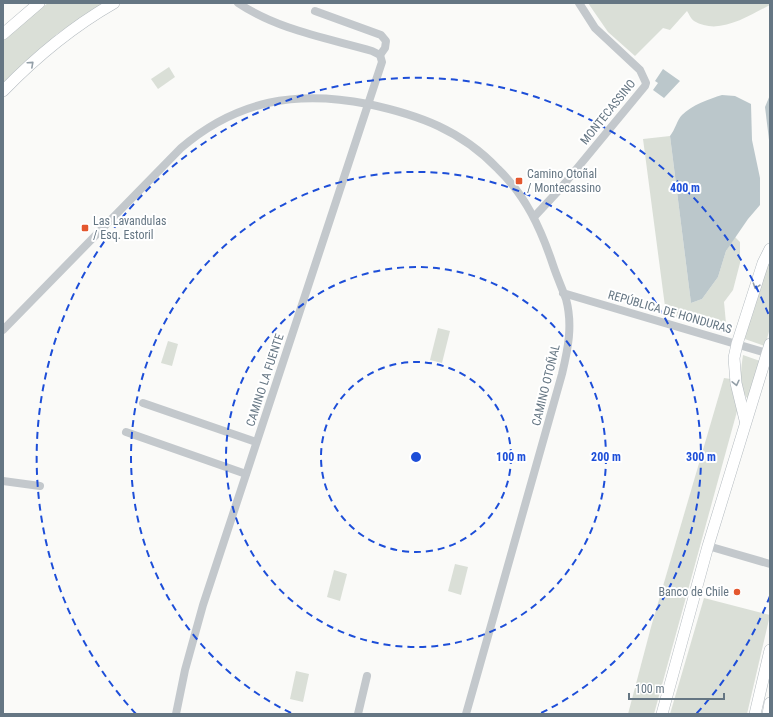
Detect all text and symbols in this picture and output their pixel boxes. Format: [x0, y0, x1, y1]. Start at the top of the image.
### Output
one-way arrow [26, 61, 34, 69]
street label: MONTECASSINO [578, 77, 638, 147]
place label: Camino Otoñal / Montecassino [527, 167, 601, 195]
marker: Camino Otoñal / Montecassino [514, 176, 524, 186]
text: 400 m [670, 181, 700, 195]
place label: Las Lavandulas / Esq. Estoril [93, 214, 166, 242]
marker: Las Lavandulas / Esq. Estoril [80, 223, 90, 233]
one-way arrow [752, 282, 761, 289]
street label: REPÚBLICA DE HONDURAS [606, 287, 734, 336]
street label: CAMINO LA FUENTE [243, 332, 287, 428]
street label: CAMINO OTOÑAL [527, 342, 563, 427]
one-way arrow [732, 380, 740, 386]
centre of rings [409, 450, 423, 464]
text: 100 m [496, 450, 526, 464]
text: 200 m [591, 450, 621, 464]
text: 300 m [686, 450, 716, 464]
place label: Banco de Chile [659, 585, 729, 599]
marker: Banco de Chile [732, 587, 742, 597]
scale bar [629, 675, 724, 701]
text: 100 m [635, 682, 665, 696]

